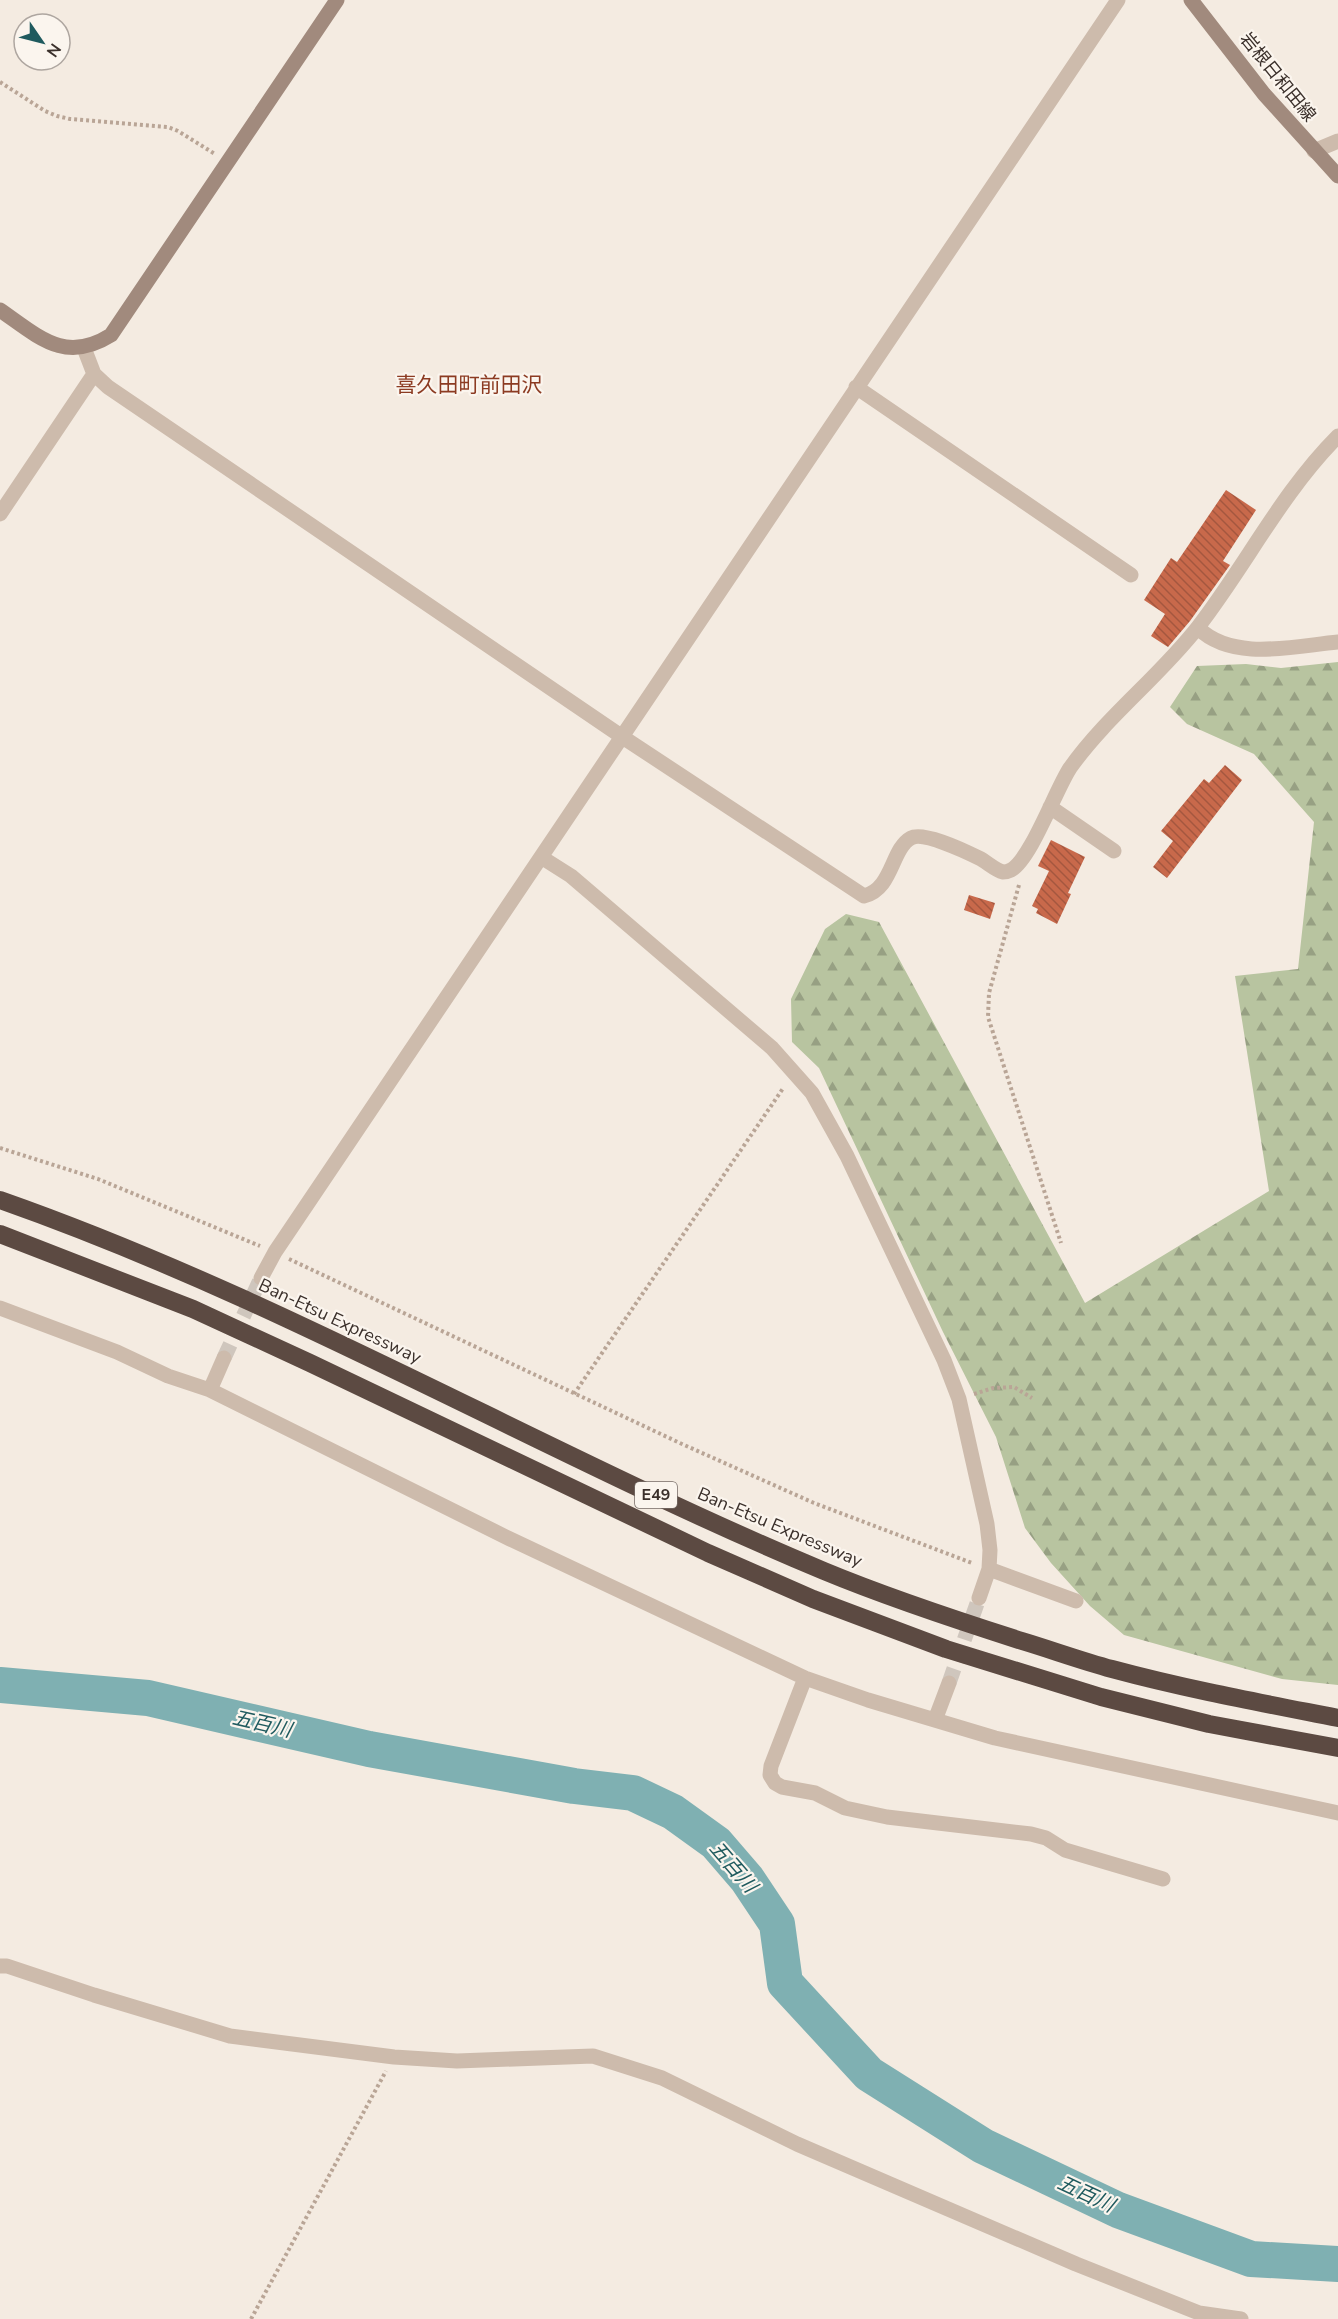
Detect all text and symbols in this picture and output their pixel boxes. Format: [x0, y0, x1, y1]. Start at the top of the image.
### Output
north arrow [12, 12, 72, 72]
street label: 岩根日和田線 [1235, 27, 1321, 127]
text: N [41, 39, 66, 61]
district label: 喜久田町前田沢 [396, 371, 543, 399]
street label: Ban-Etsu Expressway [255, 1273, 426, 1370]
street label: Ban-Etsu Expressway [694, 1481, 867, 1573]
road number: E49 [635, 1482, 677, 1508]
water label: 五百川 [230, 1704, 296, 1744]
water label: 五百川 [703, 1836, 764, 1900]
water label: 五百川 [1053, 2169, 1121, 2220]

